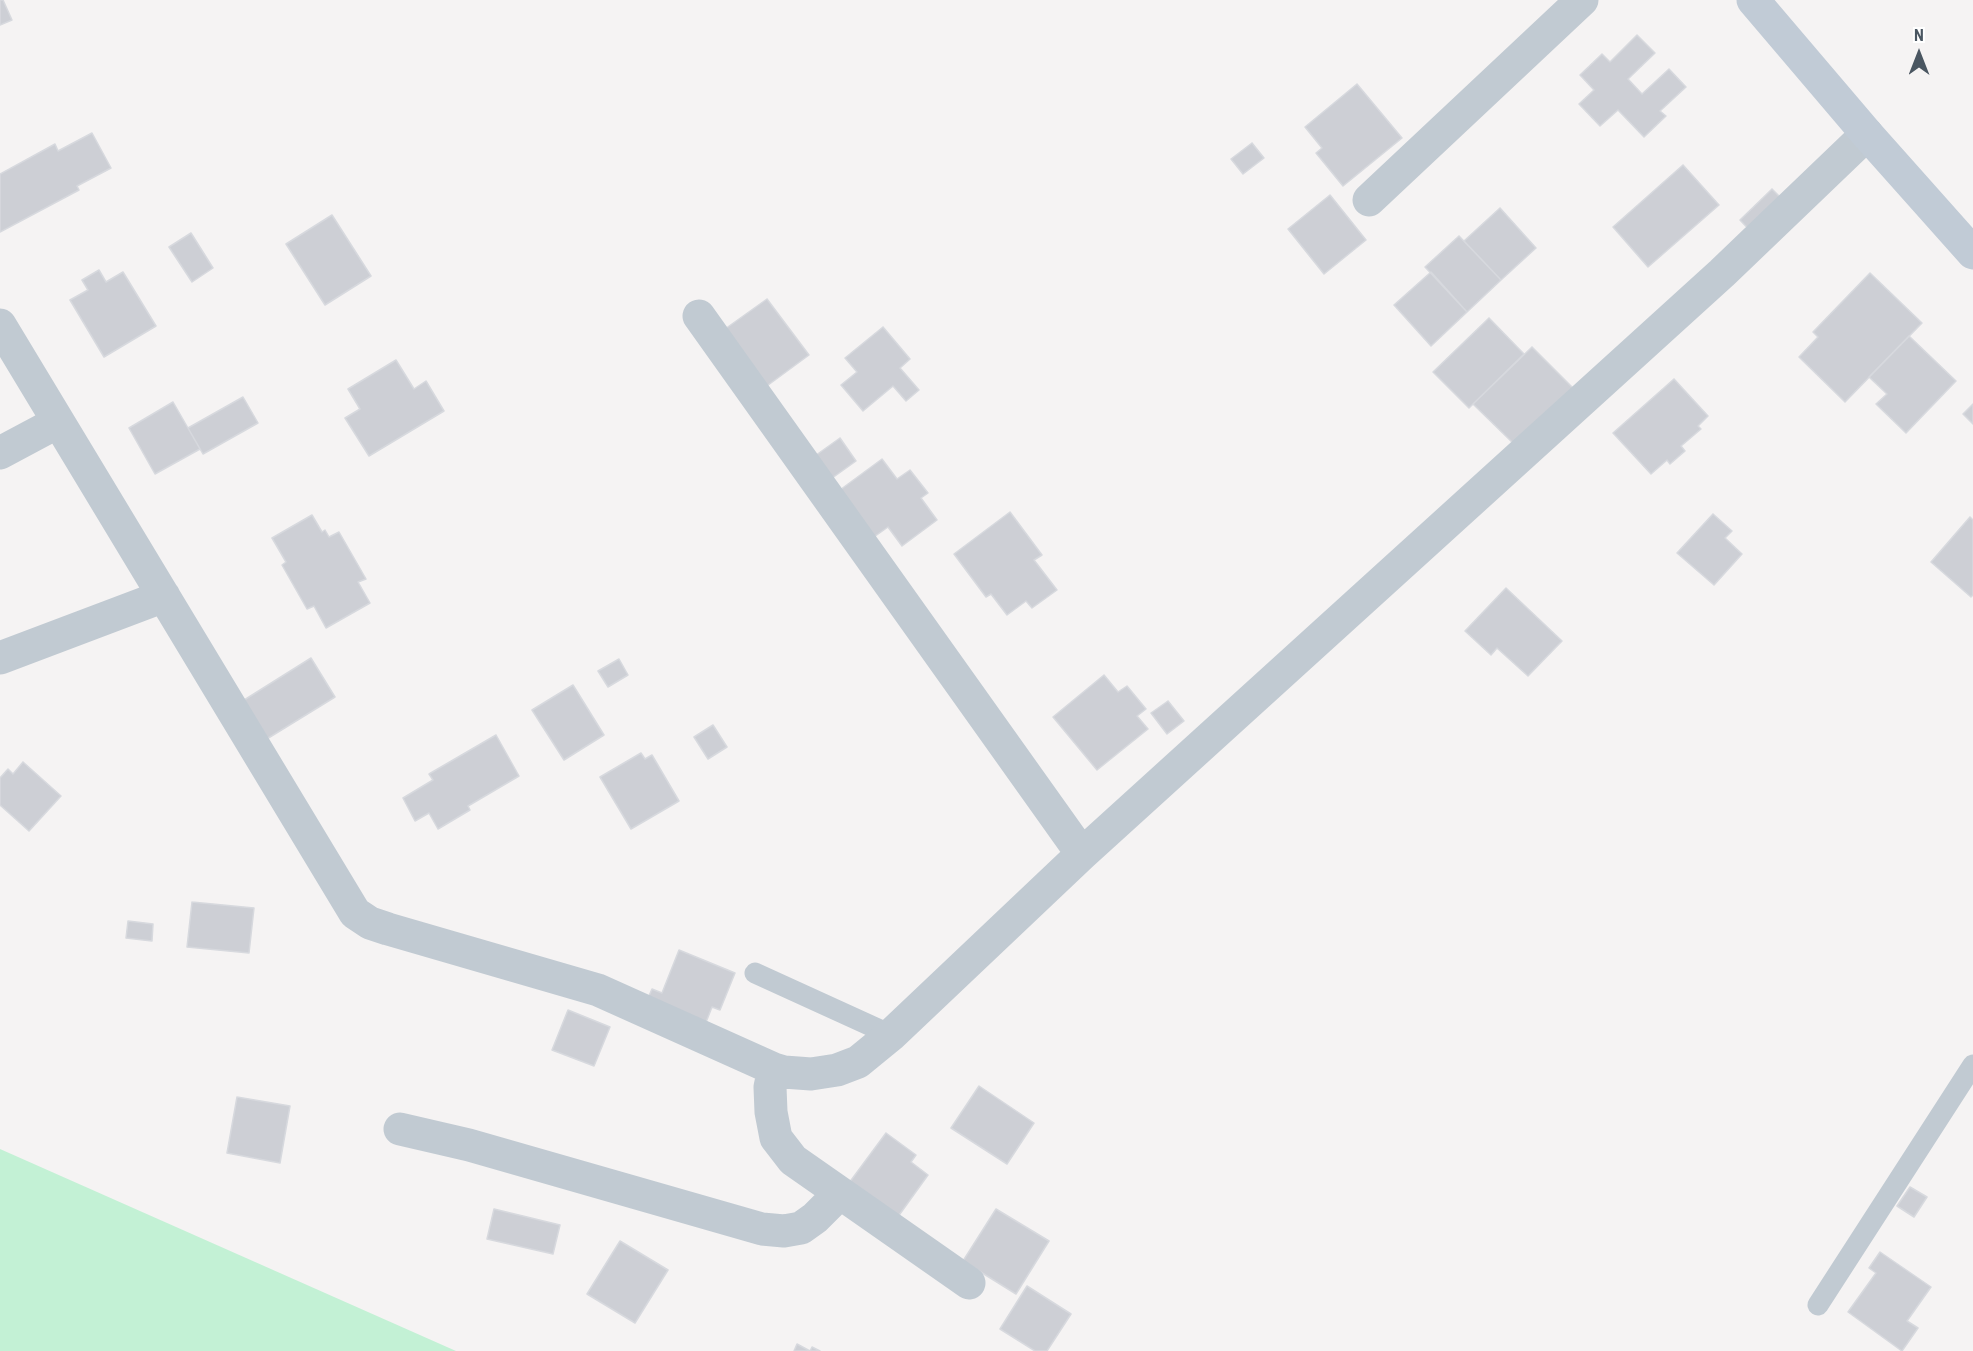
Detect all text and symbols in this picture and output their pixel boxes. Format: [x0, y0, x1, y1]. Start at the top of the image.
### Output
north arrow [1889, 24, 1949, 84]
text: N [1914, 26, 1924, 45]

